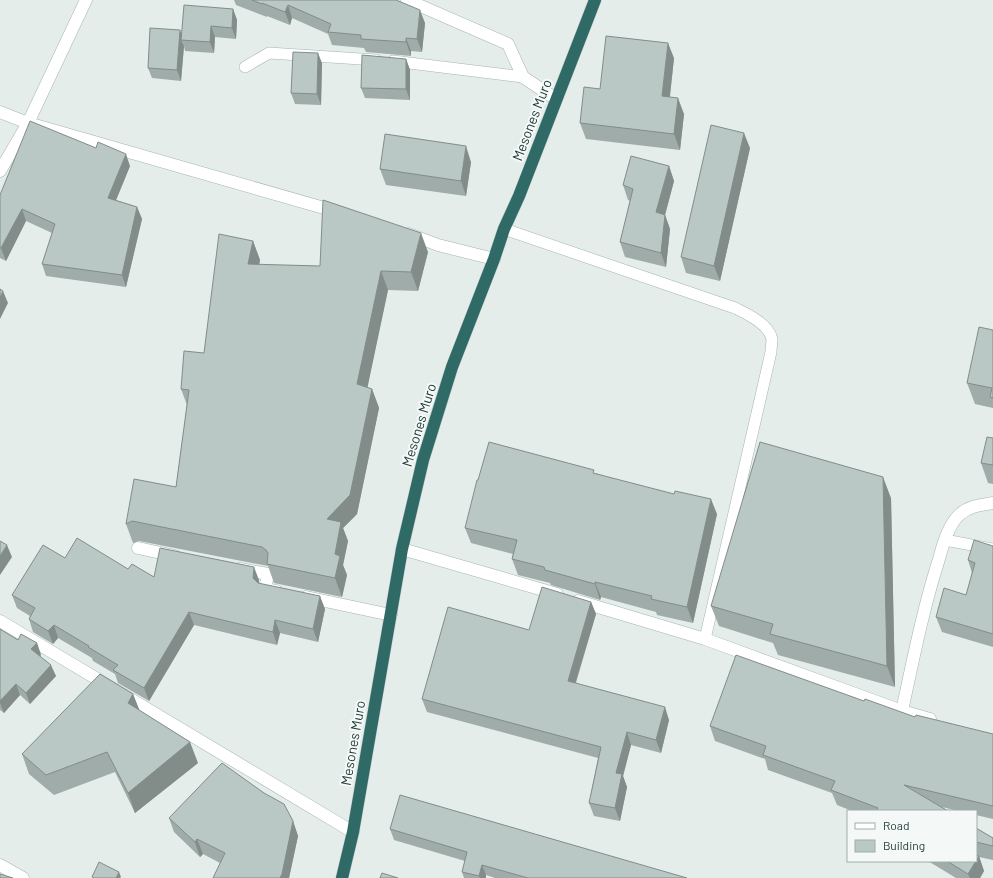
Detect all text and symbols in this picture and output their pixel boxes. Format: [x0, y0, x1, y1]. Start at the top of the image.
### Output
street label: Mesones Muro [508, 77, 555, 163]
street label: Mesones Muro [398, 381, 439, 469]
street label: Mesones Muro [337, 699, 368, 787]
legend [847, 810, 977, 862]
text: Road [883, 818, 910, 832]
text: Building [883, 838, 925, 852]

